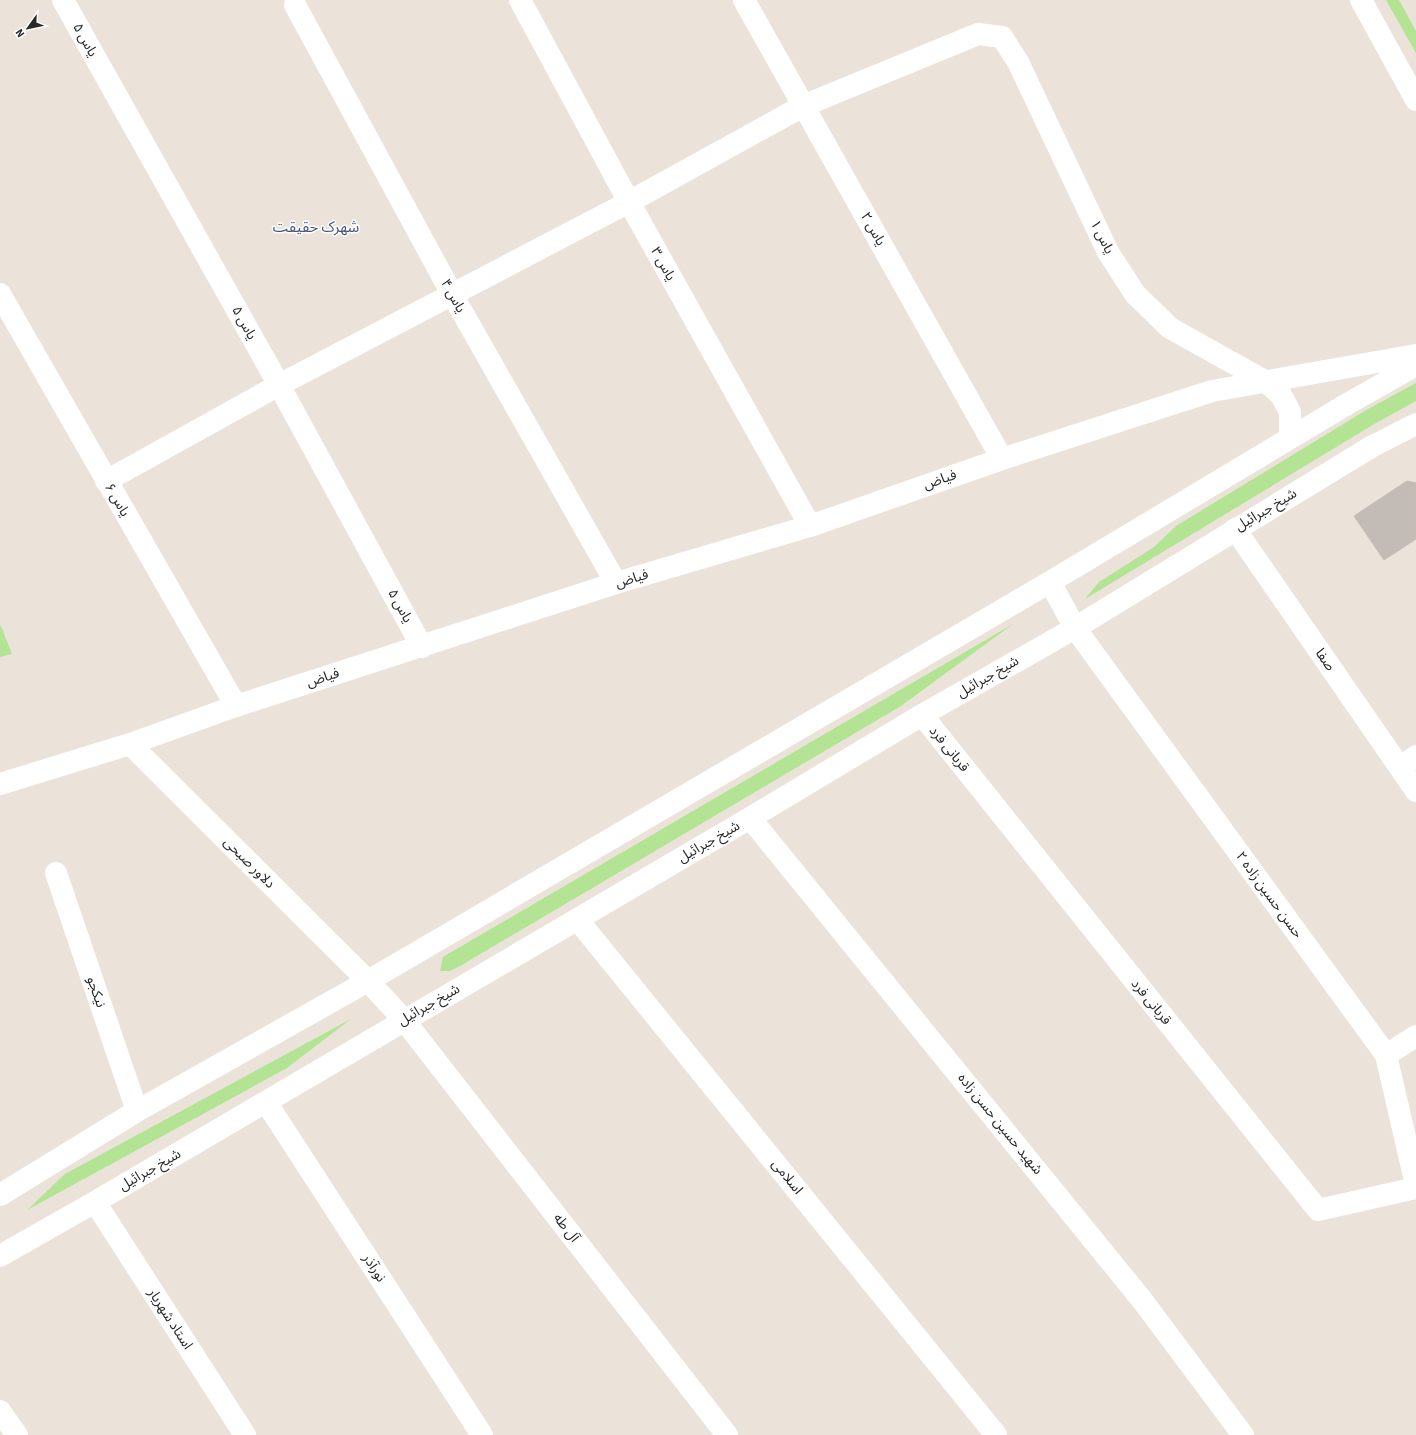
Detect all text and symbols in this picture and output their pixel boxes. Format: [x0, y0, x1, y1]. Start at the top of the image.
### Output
north arrow [8, 8, 48, 48]
street label: یاس ۵ [68, 19, 102, 61]
text: N [12, 26, 28, 40]
street label: یاس ۲ [856, 208, 890, 250]
street label: یاس ۱ [1085, 216, 1119, 258]
district label: شهرک حقیقت [273, 217, 360, 238]
street label: یاس ۳ [646, 243, 680, 285]
street label: یاس ۴ [436, 275, 470, 317]
street label: یاس ۵ [227, 302, 261, 344]
street label: فیاض [921, 465, 959, 495]
street label: یاس ۶ [99, 479, 135, 521]
street label: شیخ جبرائیل [1231, 484, 1301, 536]
street label: فیاض [613, 564, 651, 594]
street label: یاس ۵ [383, 585, 417, 627]
street label: صفا [1310, 645, 1340, 676]
street label: شیخ جبرائیل [953, 651, 1023, 703]
street label: فیاض [304, 663, 342, 693]
street label: قربانی فرد [924, 722, 974, 776]
street label: شیخ جبرائیل [674, 816, 744, 868]
street label: دلاور صبحی [219, 833, 280, 894]
street label: حسن حسین زاده ۲ [1231, 848, 1307, 942]
street label: نیکجو [81, 974, 111, 1010]
street label: قربانی فرد [1126, 975, 1176, 1029]
street label: شیخ جبرائیل [394, 979, 464, 1031]
street label: شهید حسین حسن زاده [953, 1069, 1047, 1179]
street label: شیخ جبرائیل [115, 1144, 185, 1196]
street label: اسلامی [767, 1155, 807, 1199]
street label: آل طه [548, 1209, 584, 1248]
street label: نورآذر [357, 1249, 391, 1286]
street label: استاد شهریار [142, 1283, 197, 1354]

